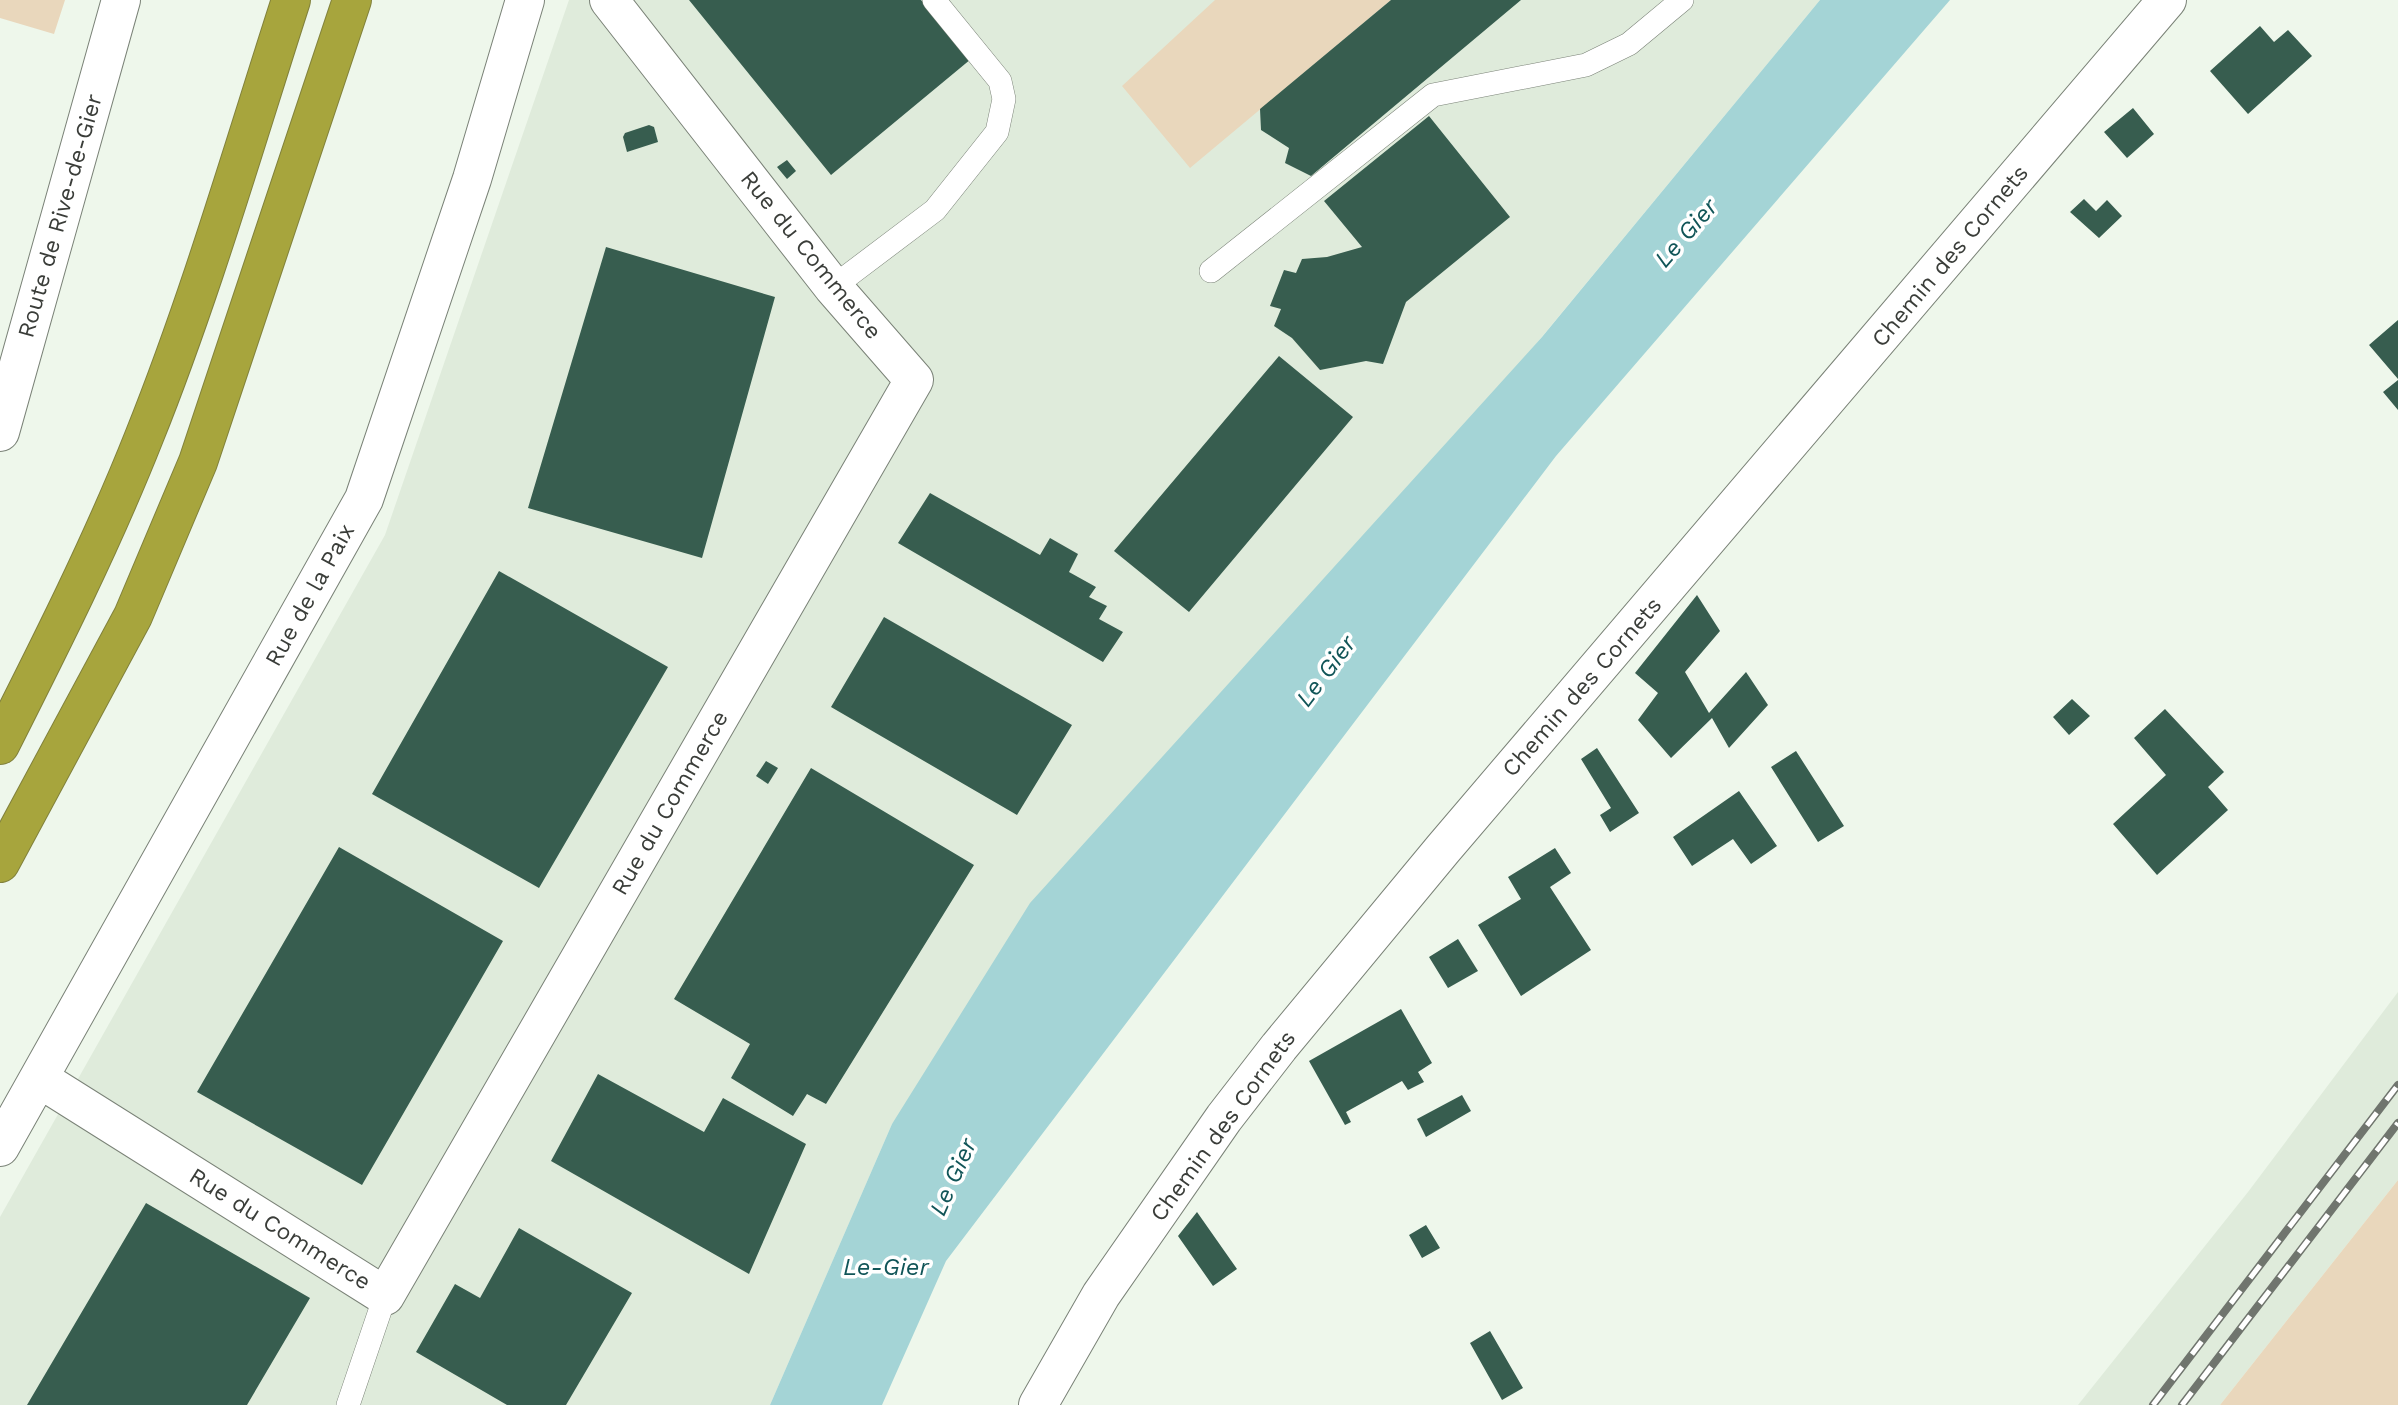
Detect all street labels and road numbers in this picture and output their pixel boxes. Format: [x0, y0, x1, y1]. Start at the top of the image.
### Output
street label: Route de Rive-de-Gier [12, 91, 108, 341]
street label: Chemin des Cornets [1866, 160, 2034, 352]
street label: Rue du Commerce [735, 165, 887, 345]
street label: Rue de la Paix [260, 519, 360, 671]
street label: Chemin des Cornets [1497, 592, 1667, 782]
street label: Rue du Commerce [606, 706, 734, 900]
street label: Chemin des Cornets [1145, 1025, 1301, 1227]
street label: Rue du Commerce [184, 1162, 376, 1296]

